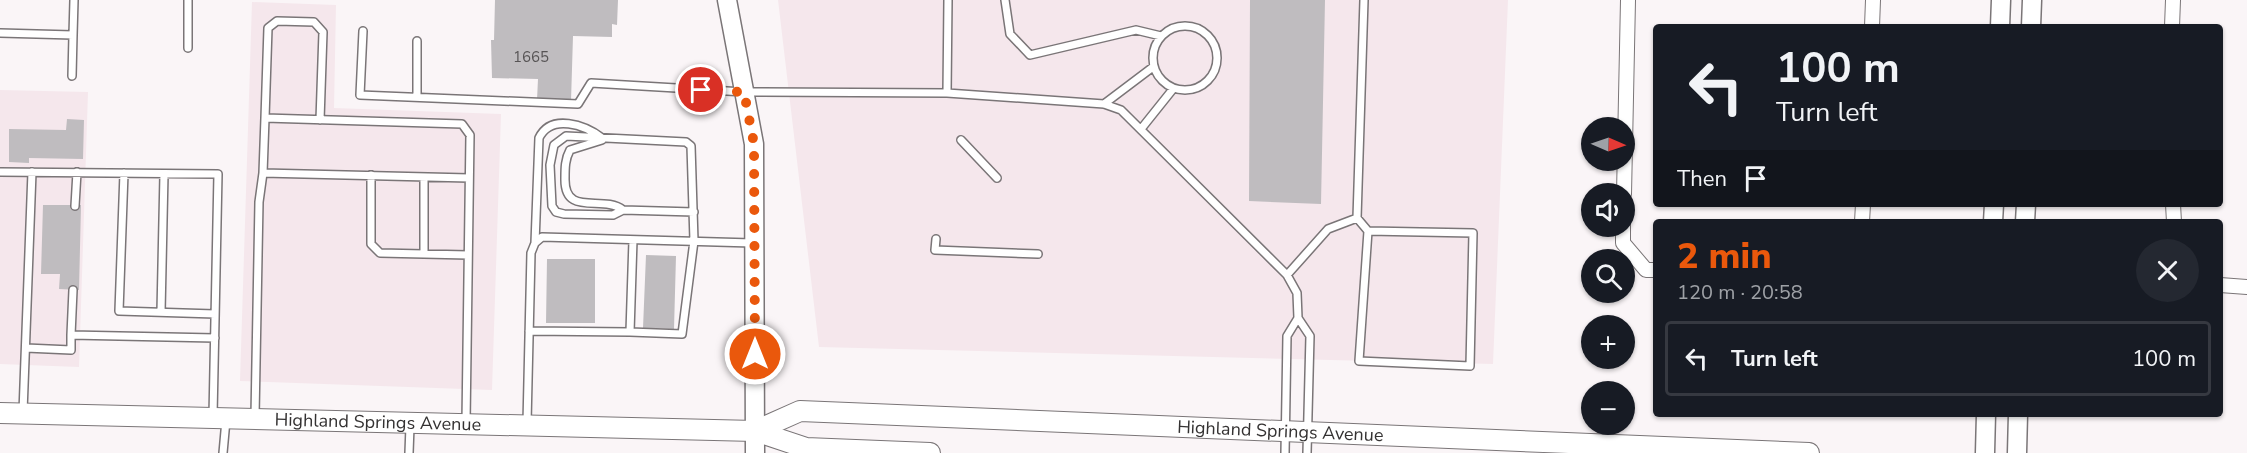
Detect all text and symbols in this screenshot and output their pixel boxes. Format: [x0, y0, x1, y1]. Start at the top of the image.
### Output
text: 100 m [1776, 40, 1900, 97]
house number: 1665 [513, 47, 549, 67]
icon: left [1677, 48, 1755, 126]
pin [675, 64, 726, 115]
icon: arrive [684, 73, 717, 106]
text: Turn left [1776, 94, 1877, 131]
north arrow [1581, 117, 1635, 171]
map controls [1581, 117, 1635, 435]
icon: arrive [1739, 162, 1772, 195]
text: Then [1677, 164, 1727, 194]
button: sound [1581, 183, 1635, 237]
text: 2 min [1677, 232, 1772, 281]
button: close [2136, 239, 2199, 302]
button: search [1581, 249, 1635, 303]
text: 120 m · 20:58 [1677, 279, 1803, 306]
button: + [1581, 315, 1635, 369]
position arrow [723, 322, 787, 386]
icon: left [1680, 342, 1713, 375]
text: Turn left [1731, 344, 1818, 374]
text: 100 m [2132, 344, 2196, 374]
button: − [1581, 381, 1635, 435]
street label: Highland Springs Avenue [274, 408, 481, 436]
street label: Highland Springs Avenue [1177, 415, 1384, 447]

